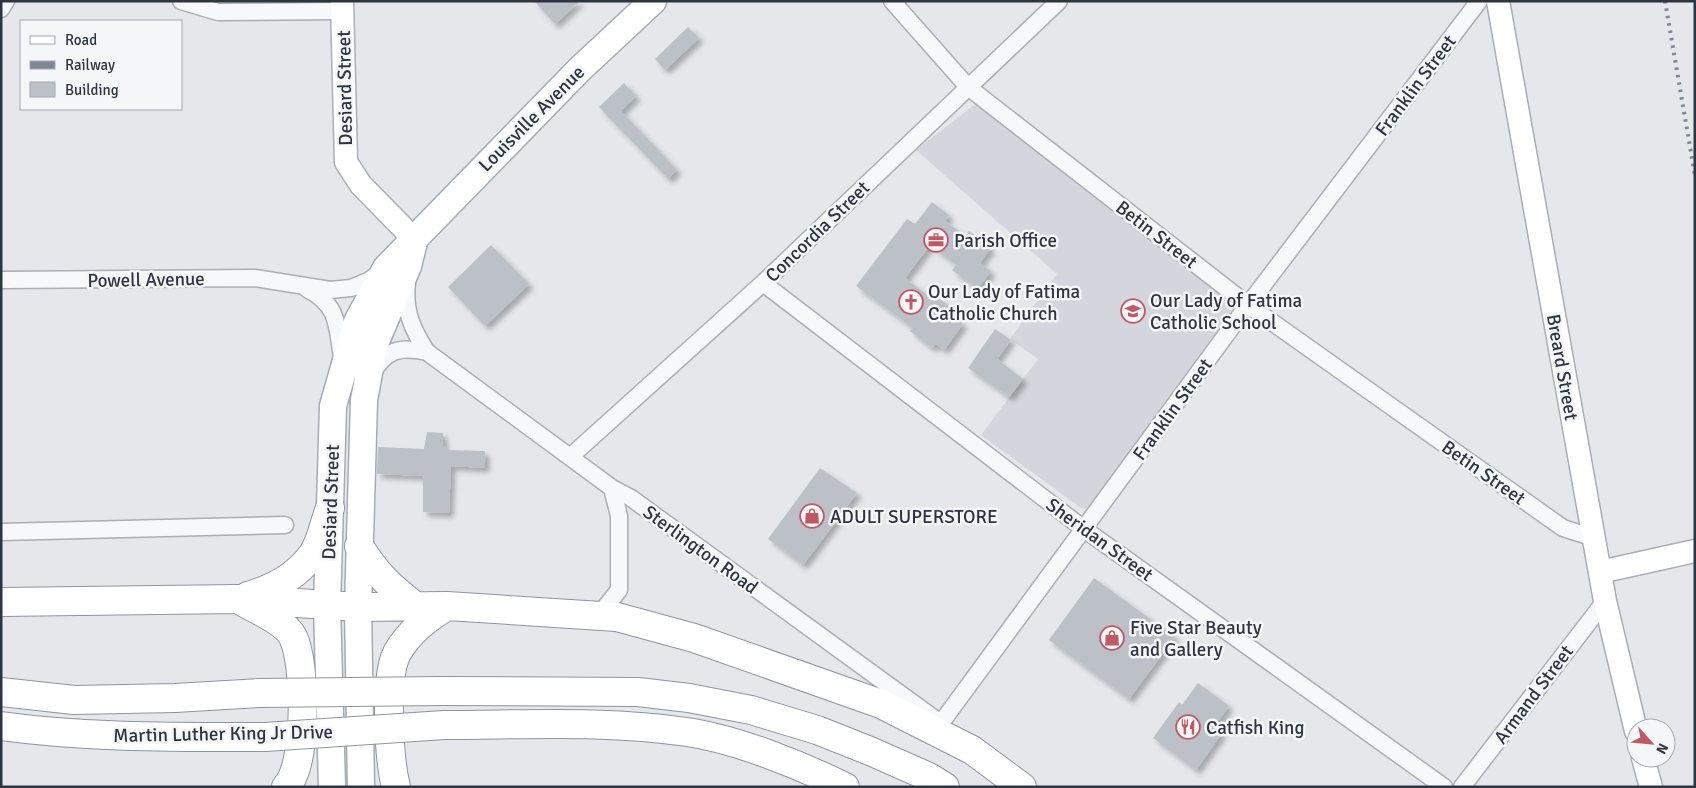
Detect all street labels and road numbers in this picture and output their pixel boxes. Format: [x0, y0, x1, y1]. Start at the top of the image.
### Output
street label: Desiard Street [332, 30, 358, 146]
street label: Franklin Street [1370, 30, 1462, 141]
street label: Louisville Avenue [474, 61, 590, 177]
street label: Concordia Street [761, 176, 875, 287]
street label: Betin Street [1111, 195, 1202, 274]
street label: Powell Avenue [87, 267, 205, 293]
street label: Breard Street [1541, 312, 1583, 423]
street label: Franklin Street [1128, 354, 1218, 465]
street label: Betin Street [1437, 435, 1530, 511]
street label: Desiard Street [317, 444, 345, 560]
street label: Sheridan Street [1041, 493, 1158, 587]
street label: Sterlington Road [638, 500, 763, 600]
street label: Armand Street [1489, 640, 1579, 749]
street label: Martin Luther King Jr Drive [113, 720, 333, 748]

